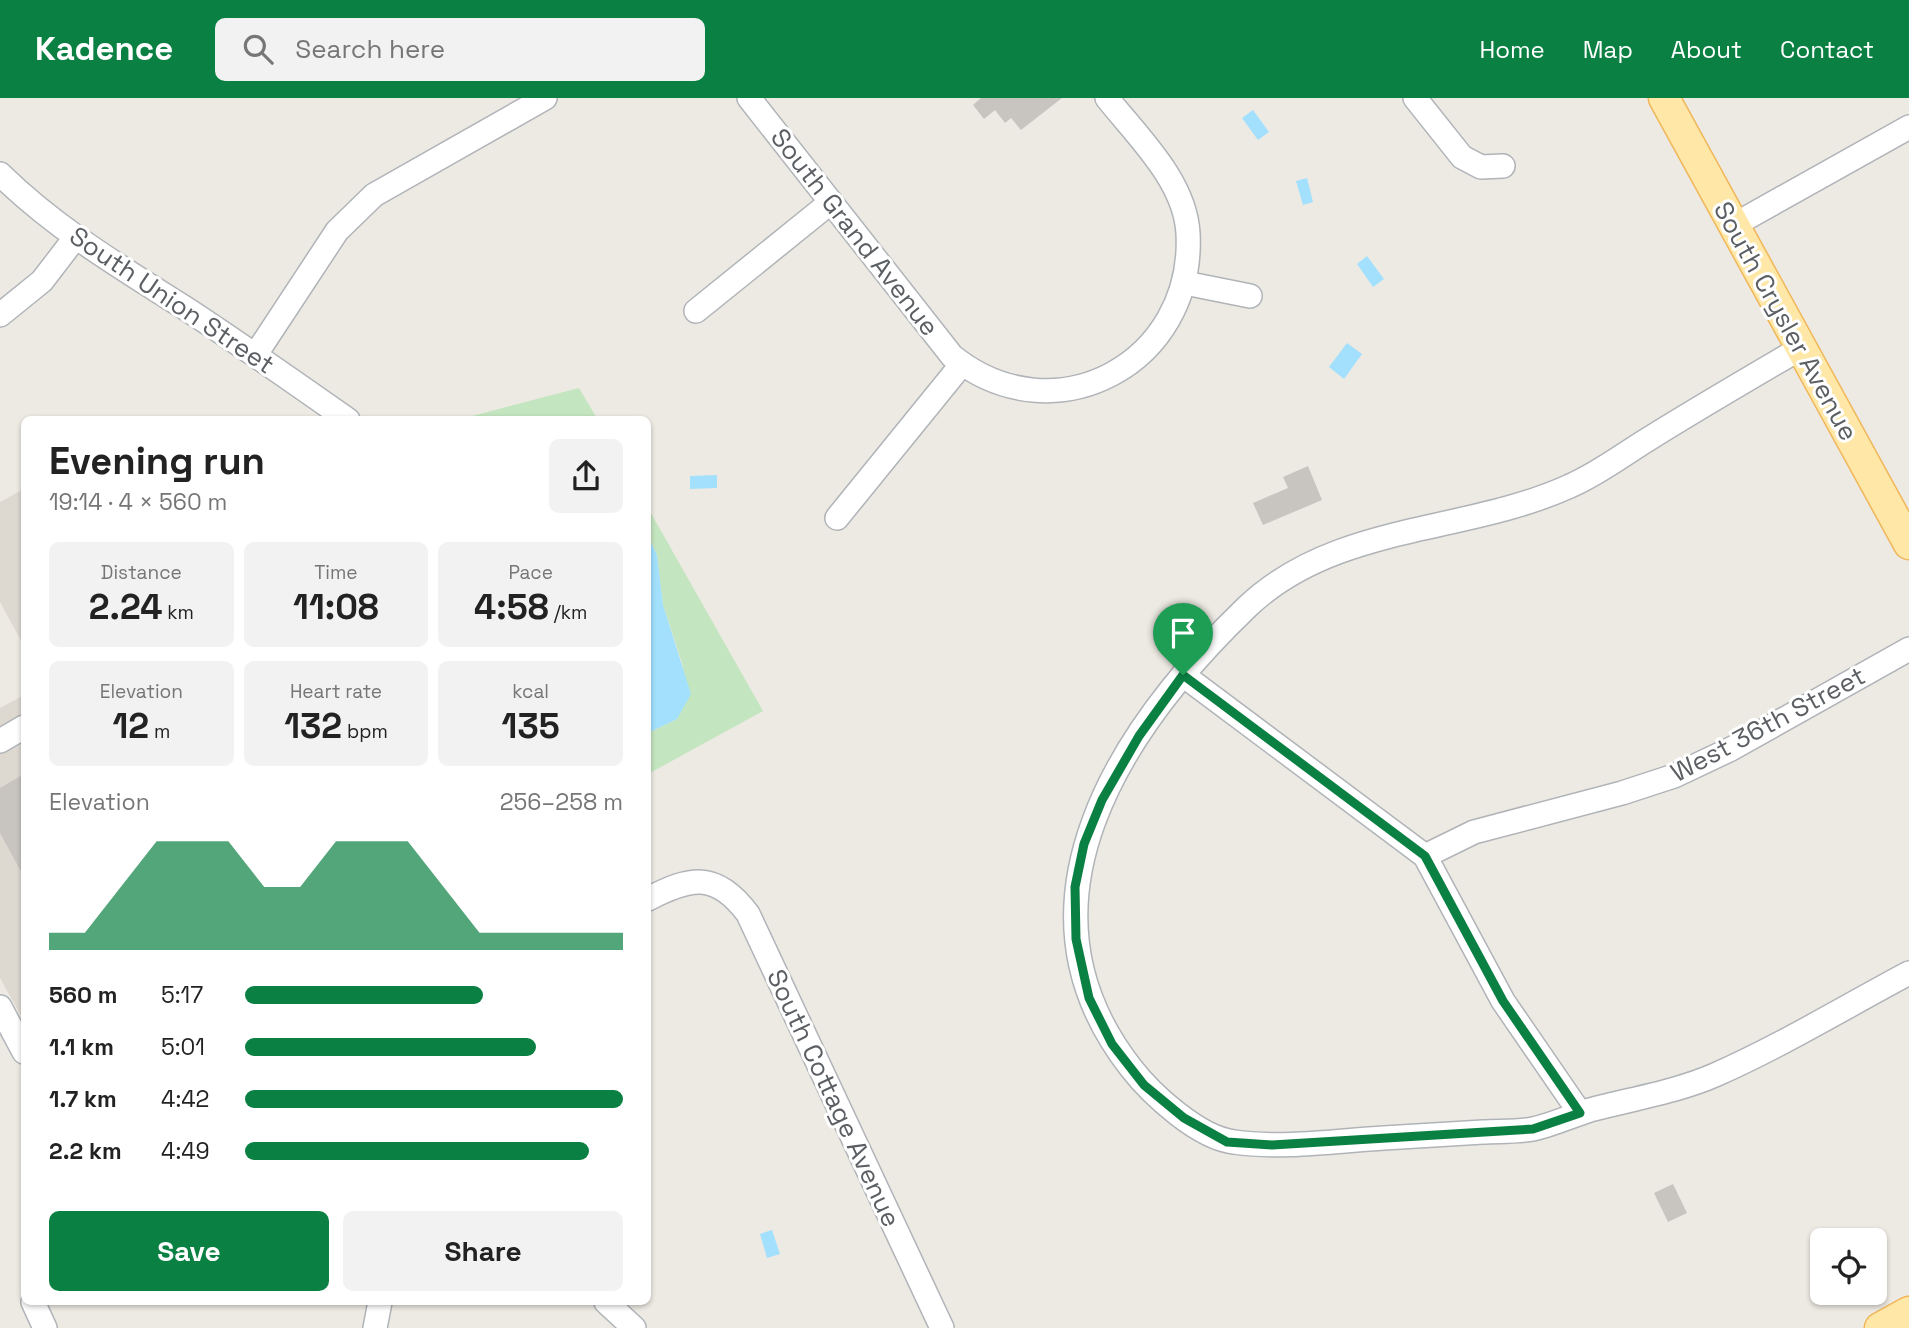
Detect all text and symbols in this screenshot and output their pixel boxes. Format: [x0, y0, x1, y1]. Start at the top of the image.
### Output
search box [215, 18, 705, 81]
text: Kadence [35, 28, 173, 70]
icon: search [239, 30, 277, 68]
text: Search here [295, 32, 445, 66]
text: Home [1479, 34, 1545, 65]
text: Map [1583, 34, 1633, 65]
text: About [1671, 34, 1742, 65]
text: Contact [1780, 34, 1874, 65]
street label: South Grand Avenue [763, 121, 947, 343]
street label: South Crysler Avenue [1706, 195, 1866, 447]
street label: South Union Street [63, 219, 281, 381]
text: Evening run [49, 437, 265, 485]
button: share [549, 439, 623, 513]
text: 19:14 · 4 × 560 m [49, 487, 227, 517]
text: Distance [101, 560, 182, 585]
text: Time [314, 560, 358, 585]
text: Pace [508, 560, 553, 585]
text: 2.24 [89, 585, 162, 629]
text: 11:08 [293, 585, 379, 629]
text: 4:58 [474, 585, 549, 629]
text: km [162, 600, 194, 625]
text: /km [549, 600, 587, 625]
pin [1153, 603, 1213, 675]
icon: arrive [1164, 614, 1202, 652]
street label: West 36th Street [1665, 658, 1871, 790]
text: Elevation [100, 679, 183, 704]
text: Heart rate [290, 679, 382, 704]
text: kcal [512, 679, 549, 704]
text: 12 [112, 704, 149, 748]
text: 132 [284, 704, 342, 748]
text: 135 [502, 704, 560, 748]
text: m [149, 719, 170, 744]
text: bpm [342, 719, 388, 744]
text: Elevation [49, 787, 150, 817]
text: 256–258 m [500, 787, 623, 817]
street label: South Cottage Avenue [759, 964, 909, 1232]
text: 560 m [49, 980, 117, 1010]
text: 5:17 [161, 980, 203, 1010]
text: 1.1 km [49, 1032, 114, 1062]
text: 5:01 [161, 1032, 205, 1062]
text: 1.7 km [49, 1084, 117, 1114]
text: 4:42 [161, 1084, 209, 1114]
text: 2.2 km [49, 1136, 122, 1166]
text: 4:49 [161, 1136, 210, 1166]
button: Save [49, 1211, 329, 1291]
button: Share [343, 1211, 623, 1291]
map controls [1810, 1228, 1887, 1305]
button: locate [1810, 1228, 1887, 1305]

